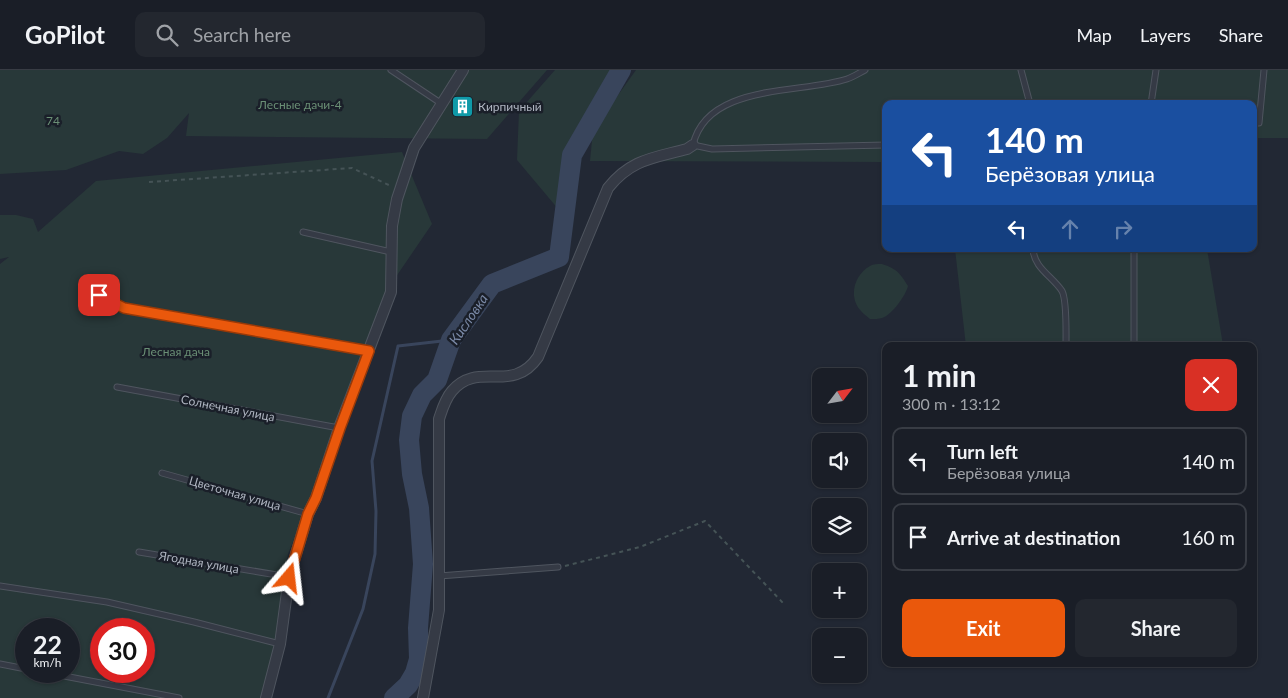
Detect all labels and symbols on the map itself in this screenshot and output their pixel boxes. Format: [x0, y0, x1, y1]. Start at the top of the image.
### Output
building icon: Кирпичный [450, 94, 474, 118]
park label: Лесные дачи-4 [257, 97, 342, 112]
place label: Кирпичный [478, 99, 542, 114]
park label: 74 [46, 113, 60, 128]
pin [78, 274, 120, 316]
water label: Кисловка [445, 291, 491, 347]
park label: Лесная дача [141, 344, 210, 359]
north arrow [812, 368, 868, 422]
street label: Солнечная улица [180, 392, 276, 424]
street label: Цветочная улица [187, 473, 283, 513]
street label: Ягодная улица [157, 547, 240, 576]
position arrow [262, 551, 314, 603]
speed limit sign: 30 [90, 618, 155, 683]

